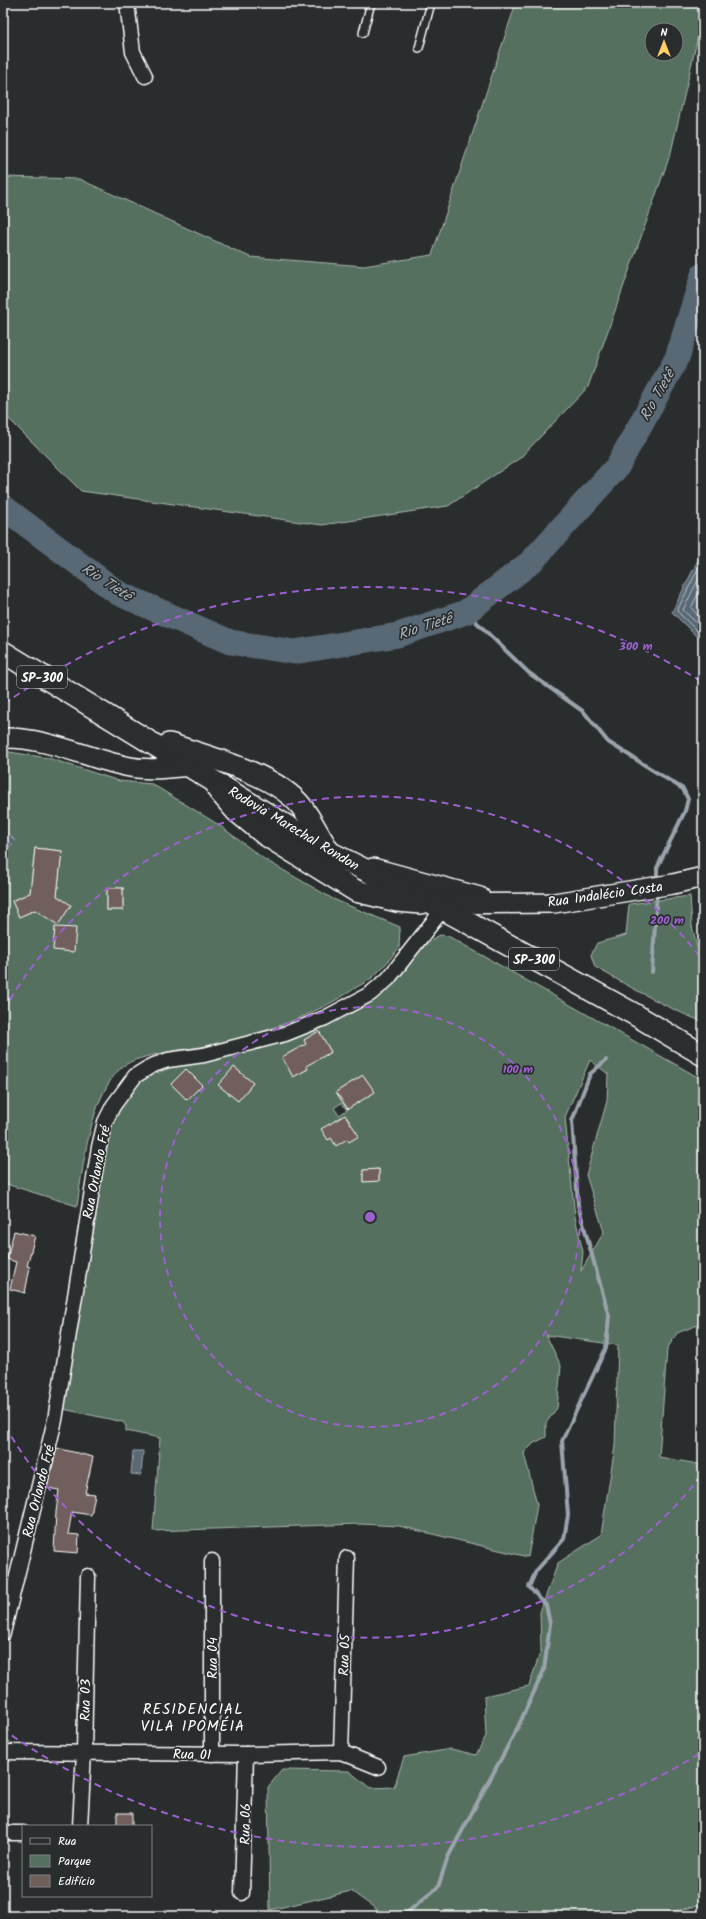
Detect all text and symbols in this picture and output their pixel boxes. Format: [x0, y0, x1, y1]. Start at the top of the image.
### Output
north arrow [644, 22, 684, 62]
text: N [661, 24, 668, 42]
water label: Rio Tietê [634, 363, 683, 426]
water label: Rio Tietê [76, 558, 138, 609]
water label: Rio Tietê [395, 606, 458, 647]
text: 300 m [618, 637, 653, 656]
road number: SP-300 [17, 666, 67, 688]
street label: Rodovia Marechal Rondon [224, 781, 363, 877]
street label: Rua Indalécio Costa [546, 876, 664, 914]
text: 200 m [650, 911, 684, 930]
road number: SP-300 [509, 948, 559, 970]
text: 100 m [503, 1060, 533, 1079]
street label: Rua Orlando Fré [77, 1123, 117, 1221]
centre of rings [363, 1210, 377, 1224]
street label: Rua Orlando Fré [17, 1442, 61, 1540]
street label: Rua 05 [333, 1632, 357, 1676]
street label: Rua 04 [202, 1637, 224, 1679]
street label: Rua 03 [75, 1679, 97, 1721]
district label: RESIDENCIAL VILA IPOMÉIA [141, 1698, 245, 1739]
street label: Rua 01 [173, 1744, 211, 1766]
street label: Rua 06 [235, 1803, 257, 1845]
legend [22, 1825, 152, 1897]
text: Rua [58, 1832, 77, 1851]
text: Parque [58, 1852, 92, 1871]
text: Edifício [58, 1872, 95, 1891]

